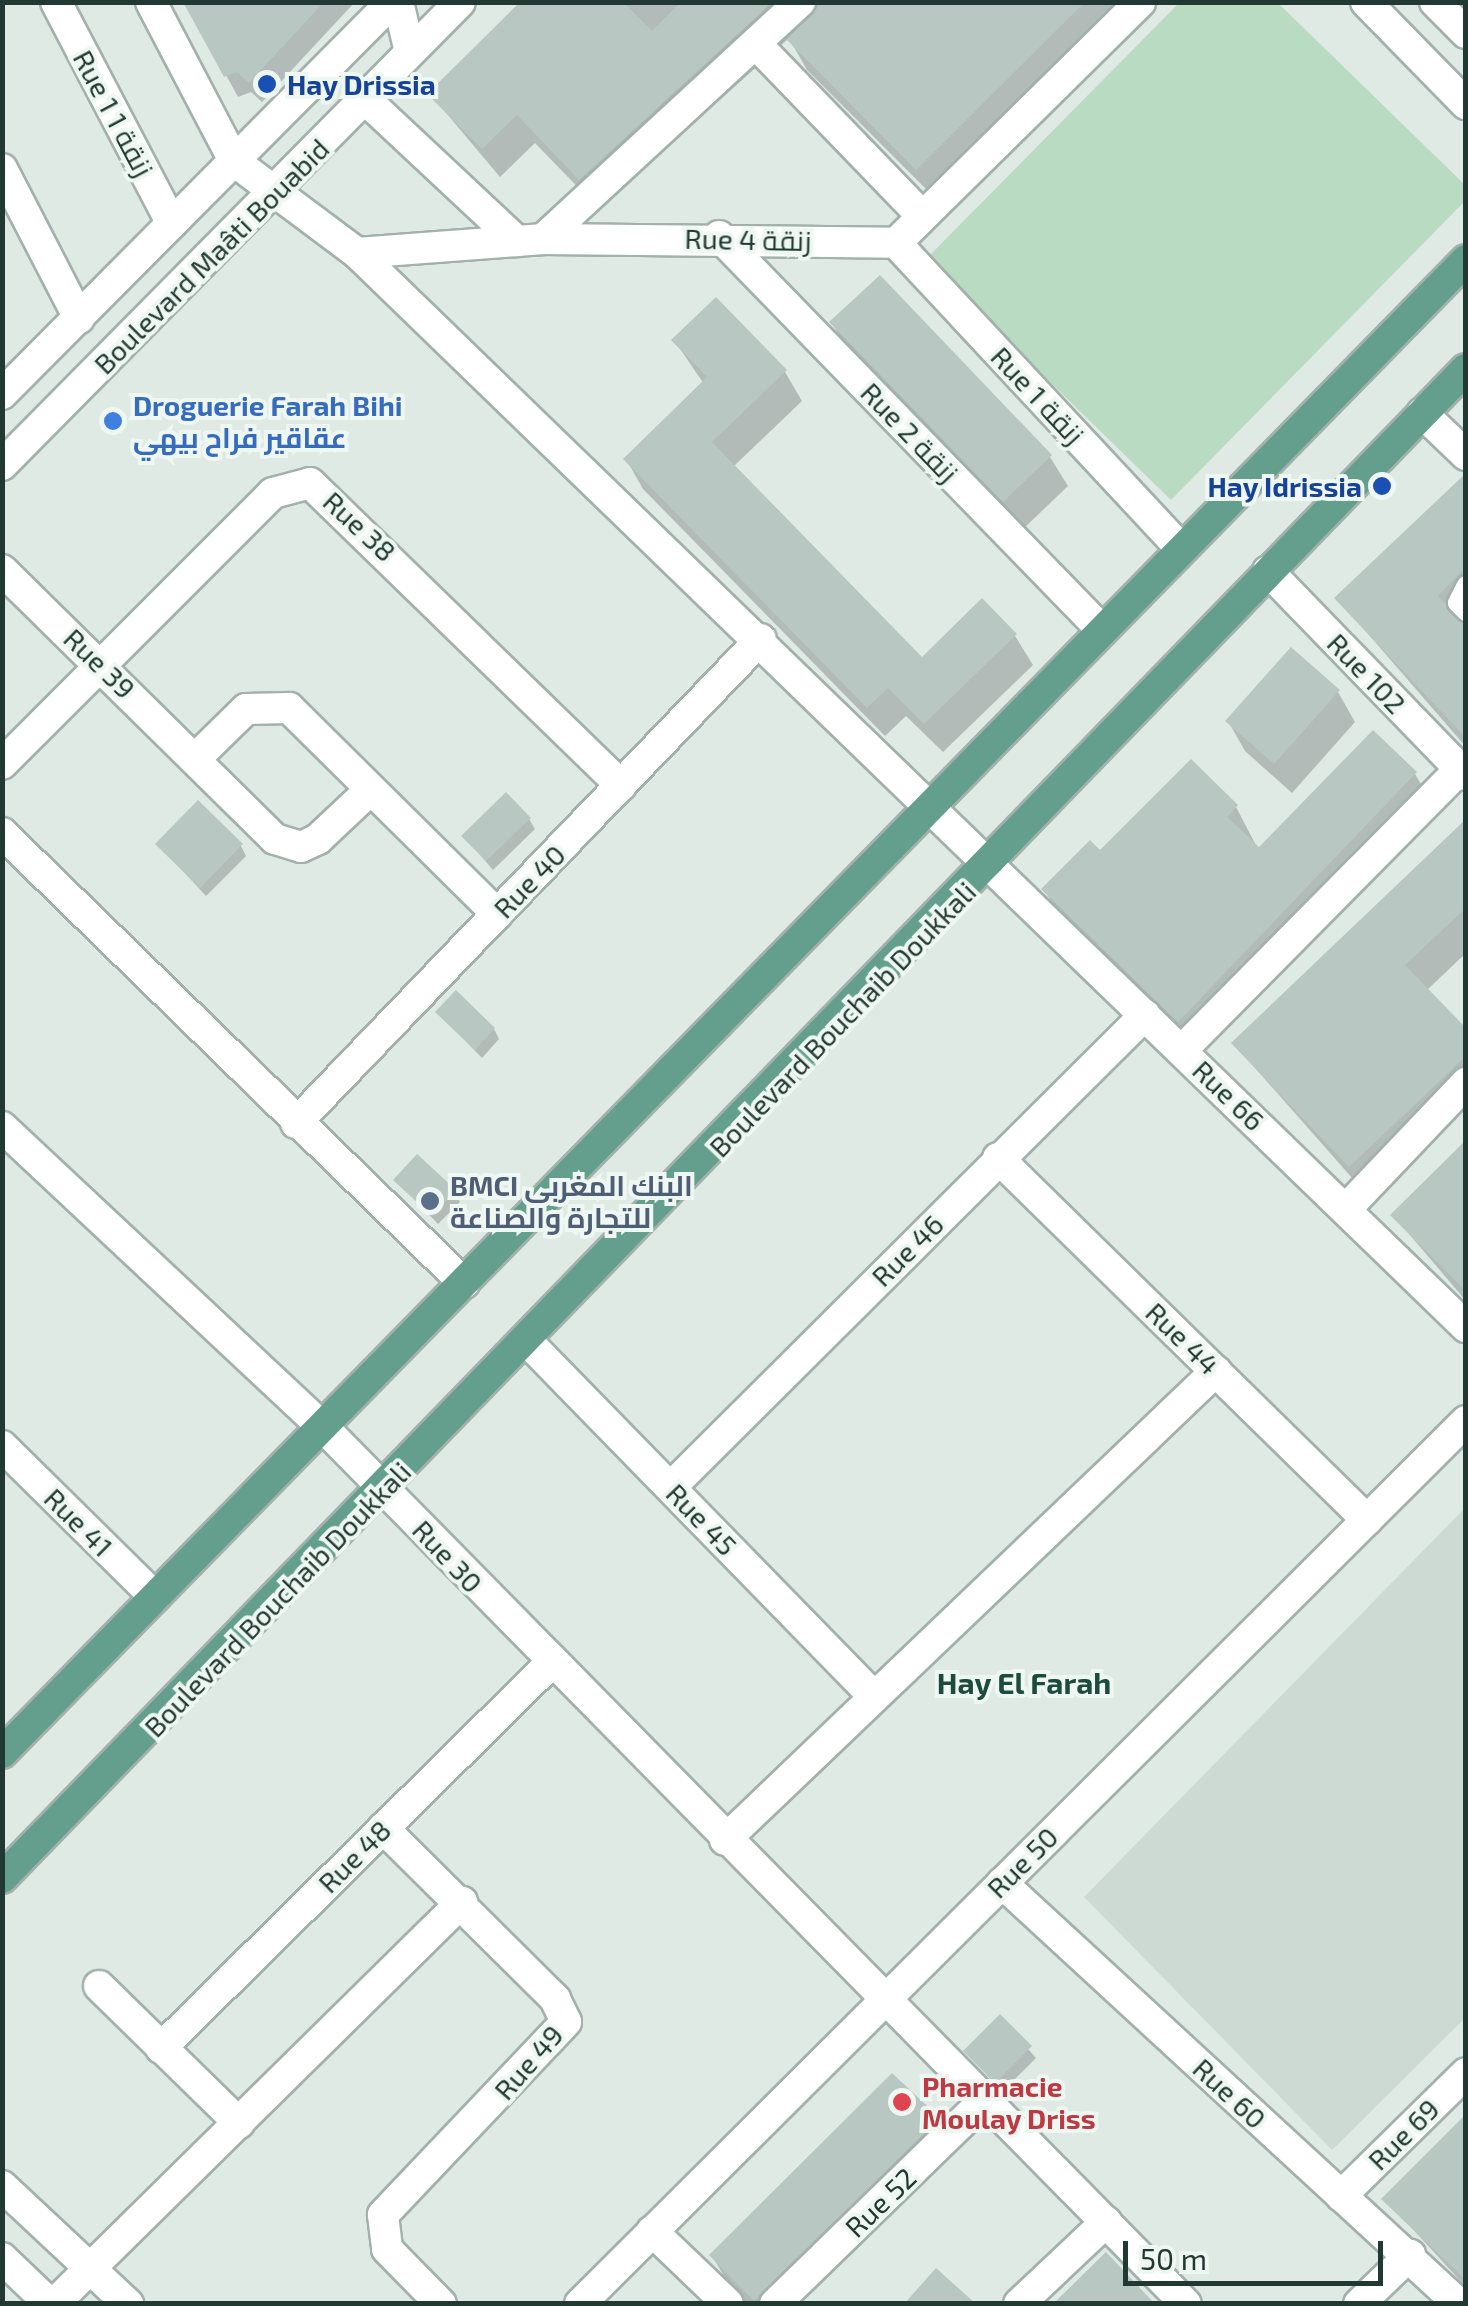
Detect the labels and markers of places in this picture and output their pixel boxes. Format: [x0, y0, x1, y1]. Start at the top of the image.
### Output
place label: Hay Drissia [287, 67, 436, 101]
marker: Hay Drissia [256, 73, 278, 95]
place label: Droguerie Farah Bihi عقاقير فراح بيهي [133, 388, 402, 454]
marker: Droguerie Farah Bihi عقاقير فراح بيهي [102, 410, 124, 432]
place label: Hay Idrissia [1207, 469, 1362, 503]
marker: Hay Idrissia [1371, 475, 1393, 497]
place label: BMCI البنك المغربي للتجارة والصناعة [450, 1168, 693, 1234]
marker: BMCI البنك المغربي للتجارة والصناعة [419, 1190, 441, 1212]
place label: Pharmacie Moulay Driss [922, 2069, 1096, 2135]
marker: Pharmacie Moulay Driss [891, 2091, 913, 2113]

